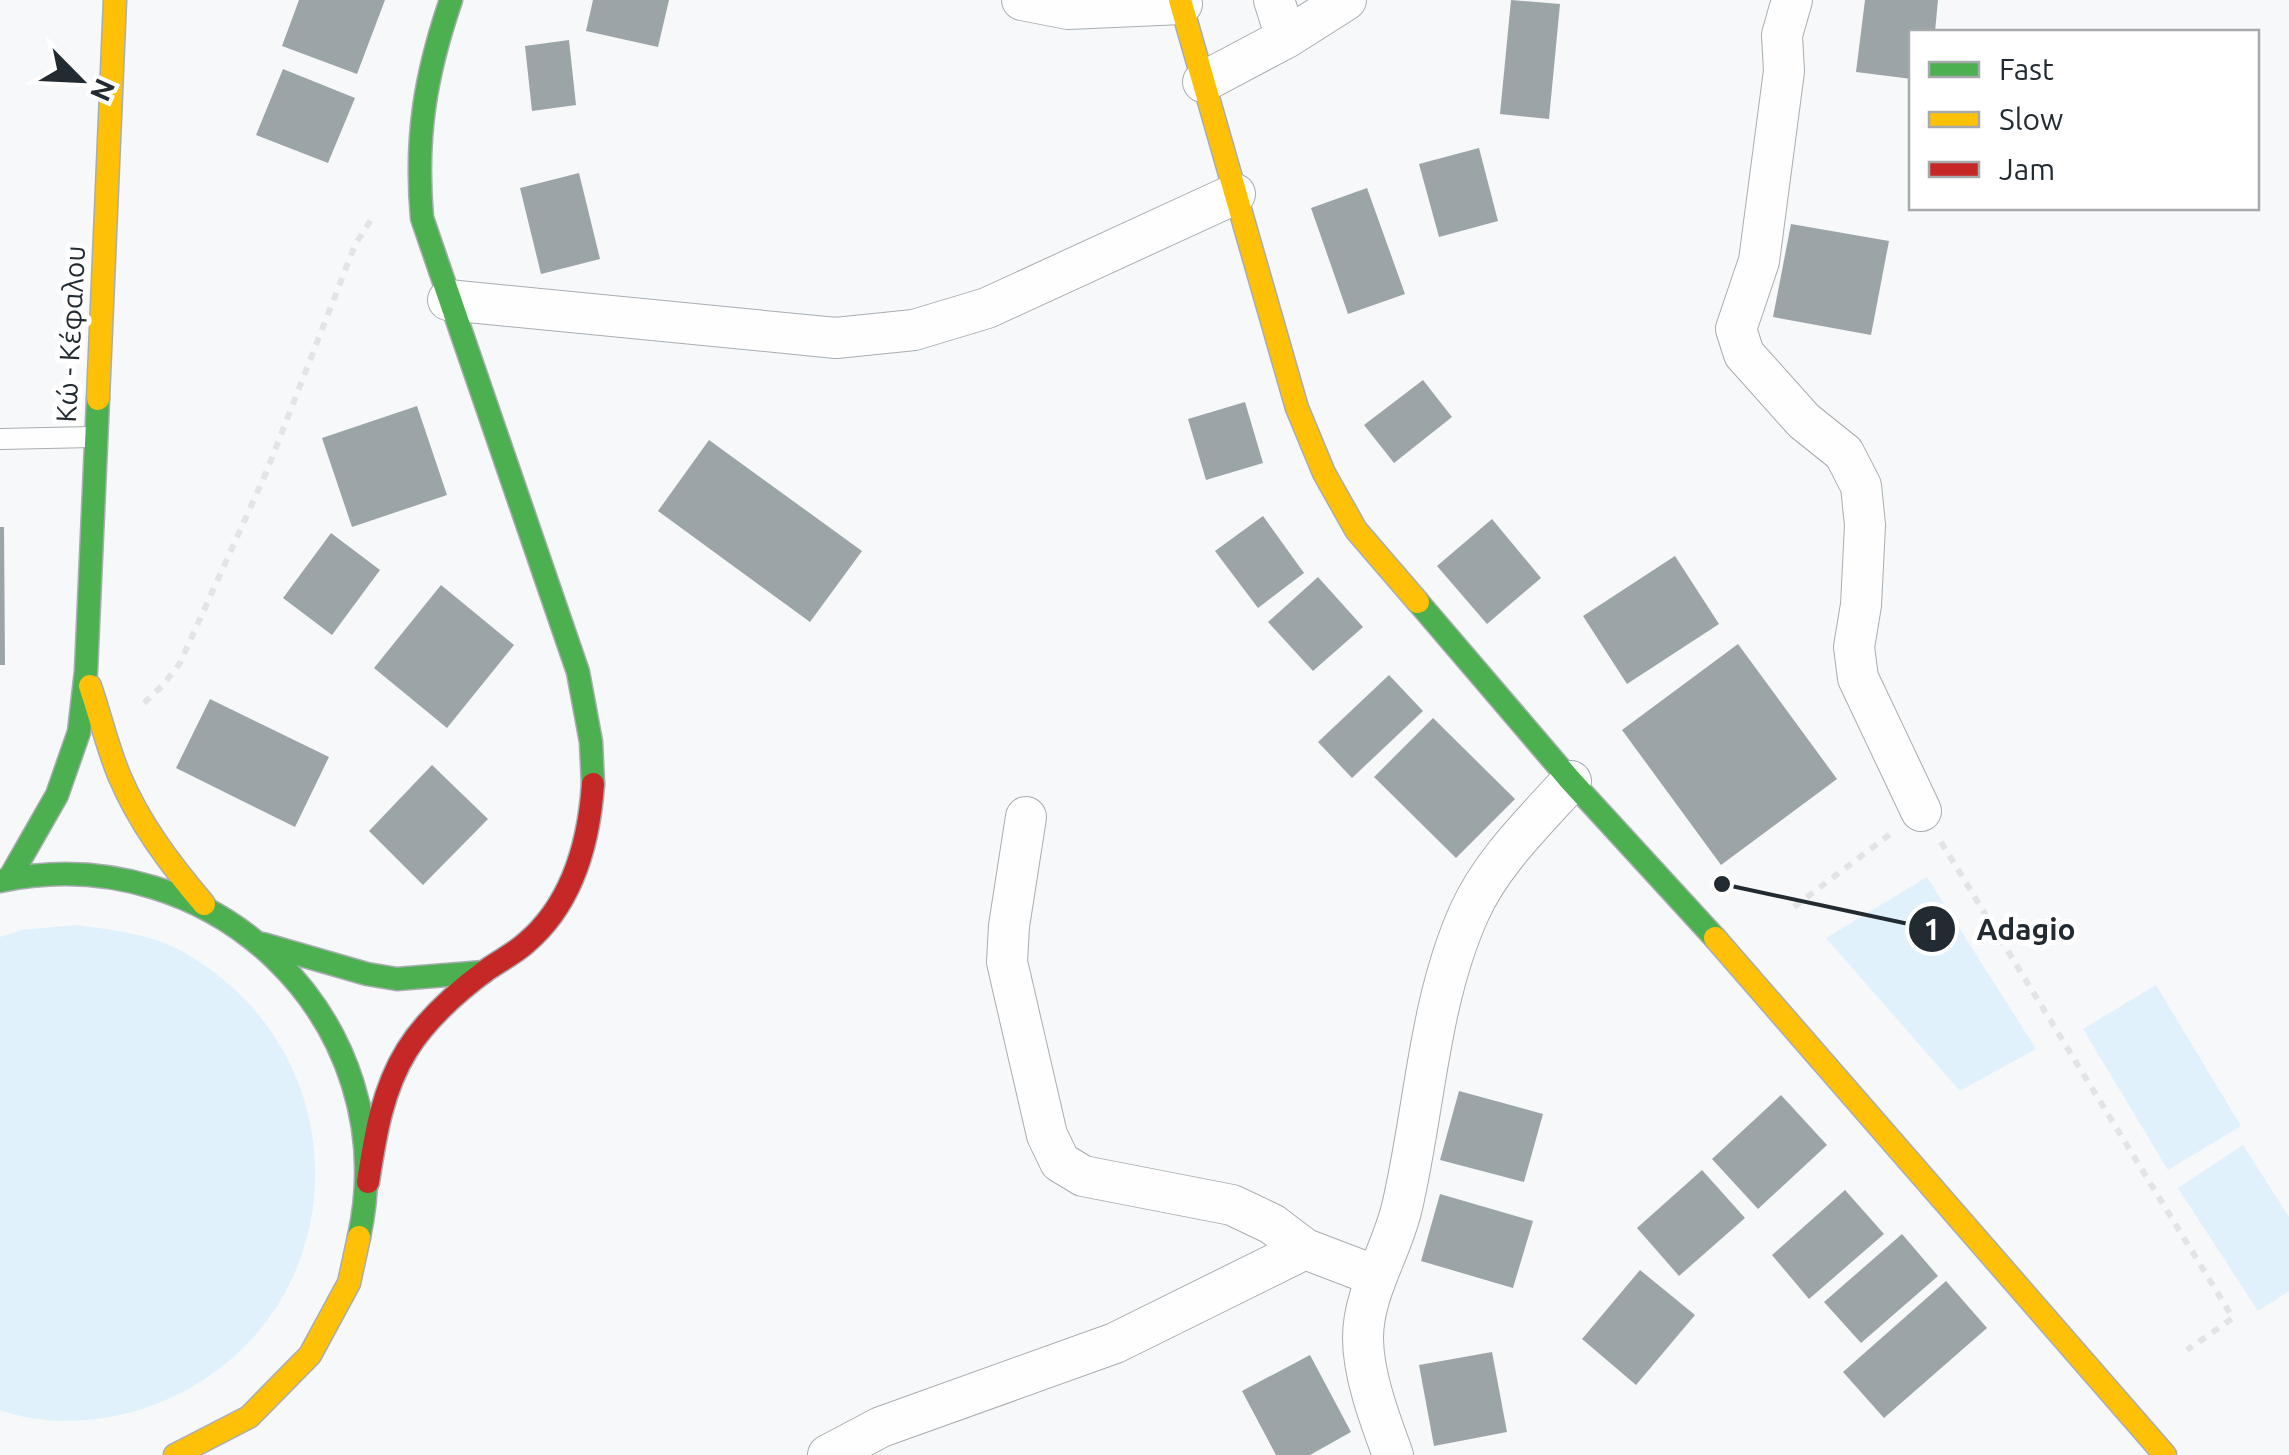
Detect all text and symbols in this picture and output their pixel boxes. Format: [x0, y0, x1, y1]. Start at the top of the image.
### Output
north arrow [30, 30, 130, 130]
legend [1909, 30, 2259, 210]
text: Fast [1999, 52, 2054, 86]
text: N [85, 75, 122, 106]
text: Slow [1999, 102, 2063, 136]
text: Jam [1999, 152, 2055, 186]
street label: Κώ - Κέφαλου [50, 245, 90, 423]
callout: Adagio [1907, 899, 2096, 959]
text: 1 [1924, 912, 1940, 946]
text: Adagio [1976, 912, 2076, 946]

